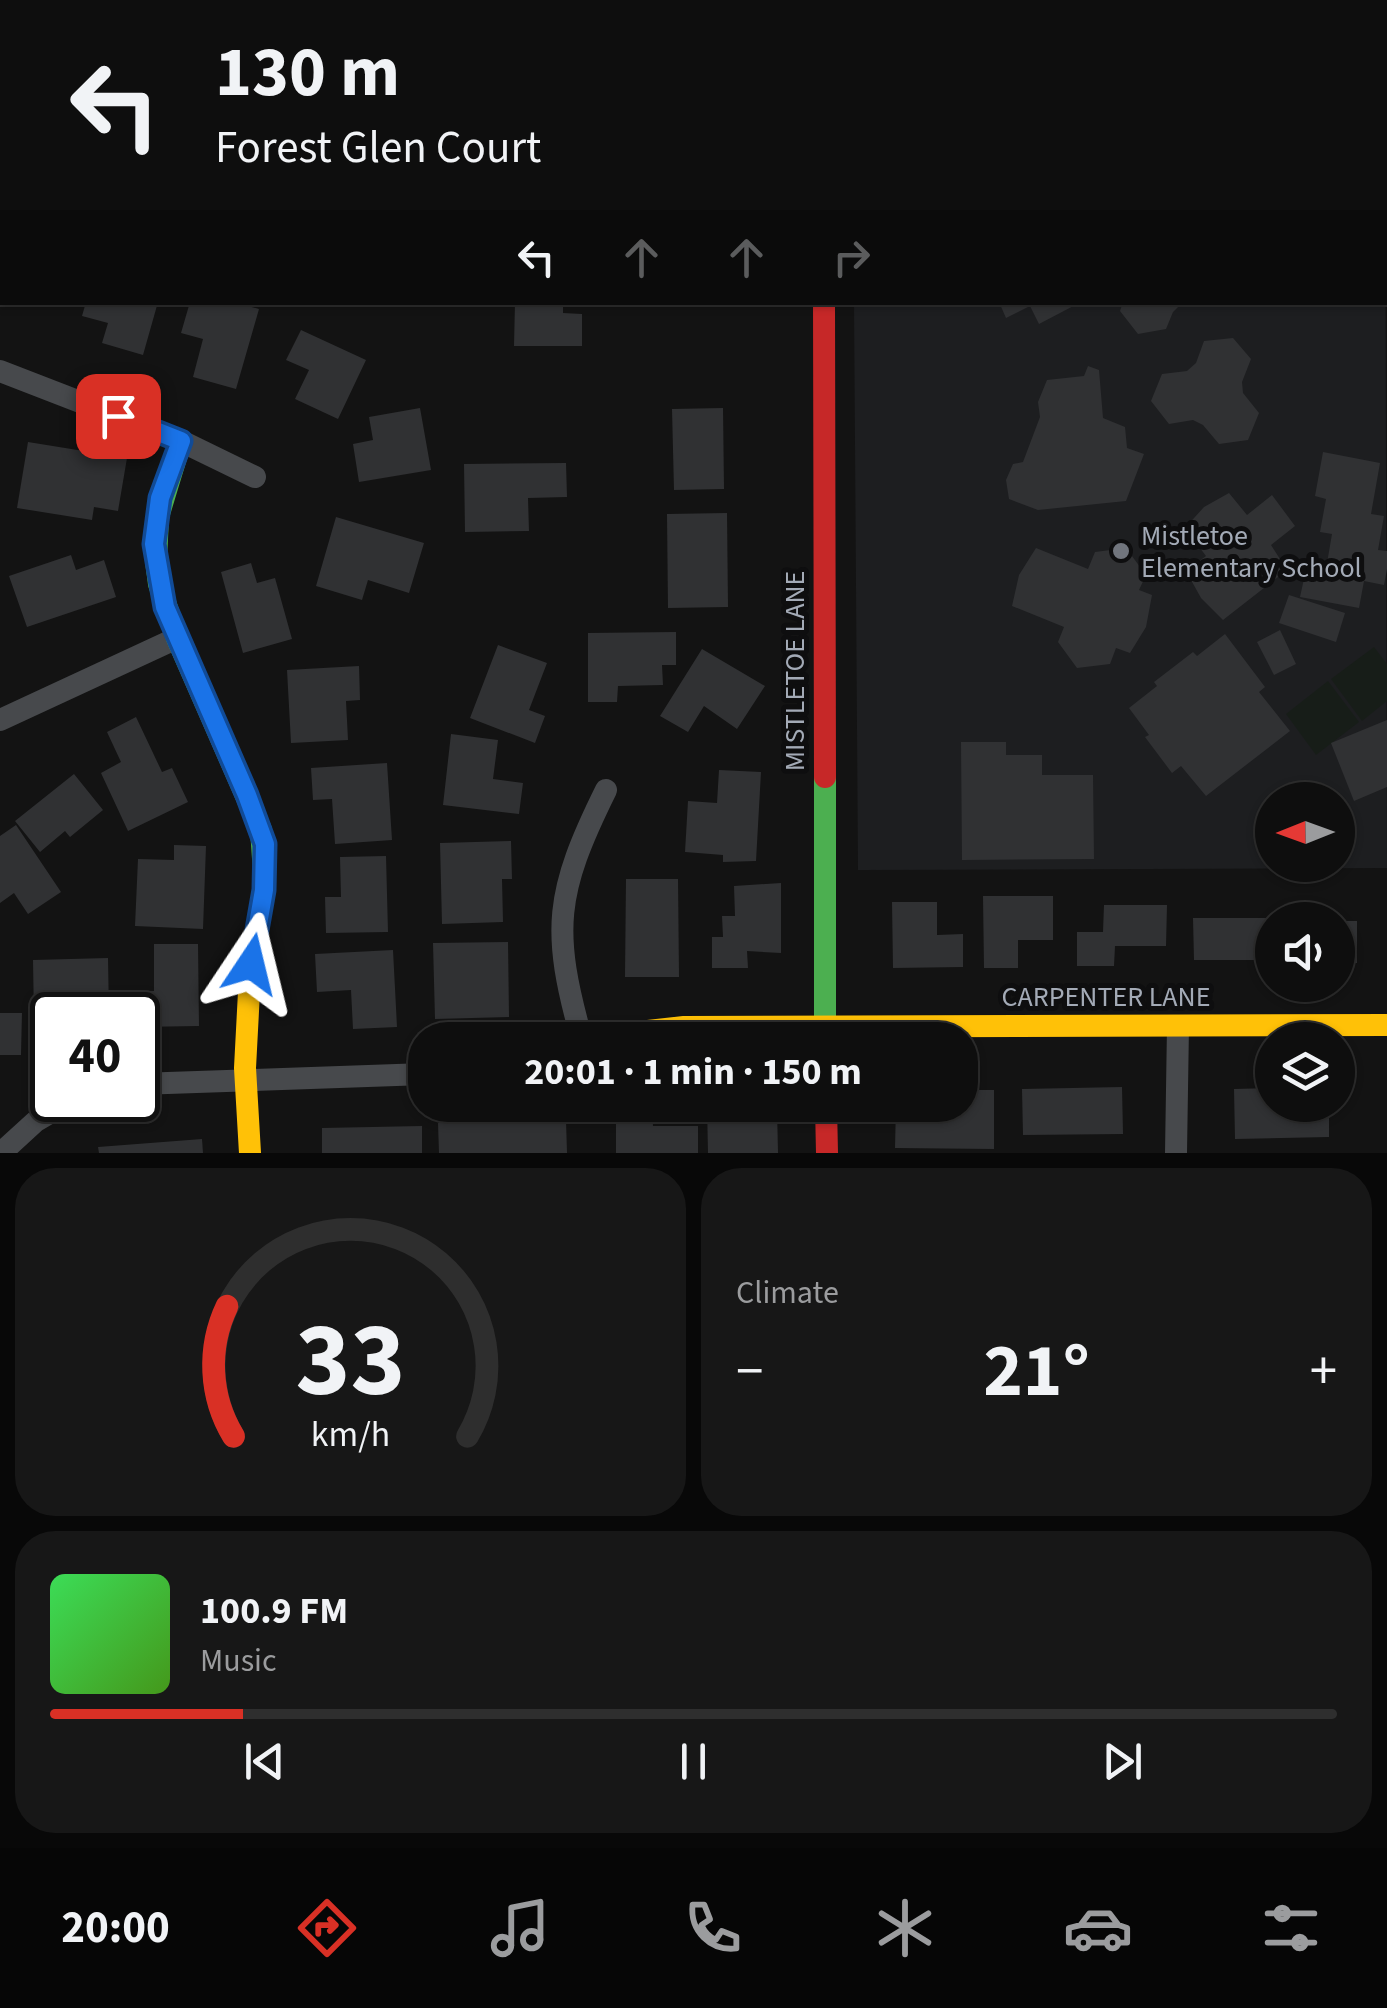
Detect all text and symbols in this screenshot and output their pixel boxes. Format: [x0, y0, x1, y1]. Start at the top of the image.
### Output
text: 130 m [215, 23, 400, 123]
icon: left [50, 40, 180, 170]
text: Forest Glen Court [215, 116, 541, 180]
icon: left [509, 230, 564, 285]
icon: ahead [614, 230, 669, 285]
icon: ahead [719, 230, 774, 285]
icon: right [824, 230, 879, 285]
pin [76, 374, 161, 459]
icon: arrive [91, 389, 146, 444]
place label: Mistletoe Elementary School [1141, 516, 1362, 588]
marker: Mistletoe Elementary School [1110, 540, 1132, 562]
street label: MISTLETOE LANE [775, 571, 815, 771]
north arrow [1255, 782, 1355, 882]
map controls [1255, 782, 1355, 1122]
button: sound [1255, 902, 1355, 1002]
position arrow [199, 912, 303, 1016]
street label: CARPENTER LANE [1002, 977, 1210, 1017]
speed limit sign: 40 [30, 992, 160, 1122]
button: layers [1255, 1022, 1355, 1122]
text: 20:01 · 1 min · 150 m [524, 1045, 862, 1099]
text: Climate [736, 1270, 839, 1316]
text: 33 [296, 1288, 405, 1436]
text: 21° [983, 1318, 1090, 1425]
text: − [736, 1333, 763, 1411]
text: + [1310, 1333, 1337, 1411]
text: km/h [311, 1409, 390, 1460]
text: 100.9 FM [200, 1584, 348, 1638]
text: Music [200, 1638, 277, 1684]
icon: previous [237, 1734, 292, 1789]
icon: pause [666, 1734, 721, 1789]
icon: next [1095, 1734, 1150, 1789]
icon: directions [292, 1893, 362, 1963]
icon: music [485, 1893, 555, 1963]
icon: phone [678, 1893, 748, 1963]
icon: climate [870, 1893, 940, 1963]
icon: car [1063, 1893, 1133, 1963]
icon: filters [1256, 1893, 1326, 1963]
text: 20:00 [61, 1896, 170, 1960]

